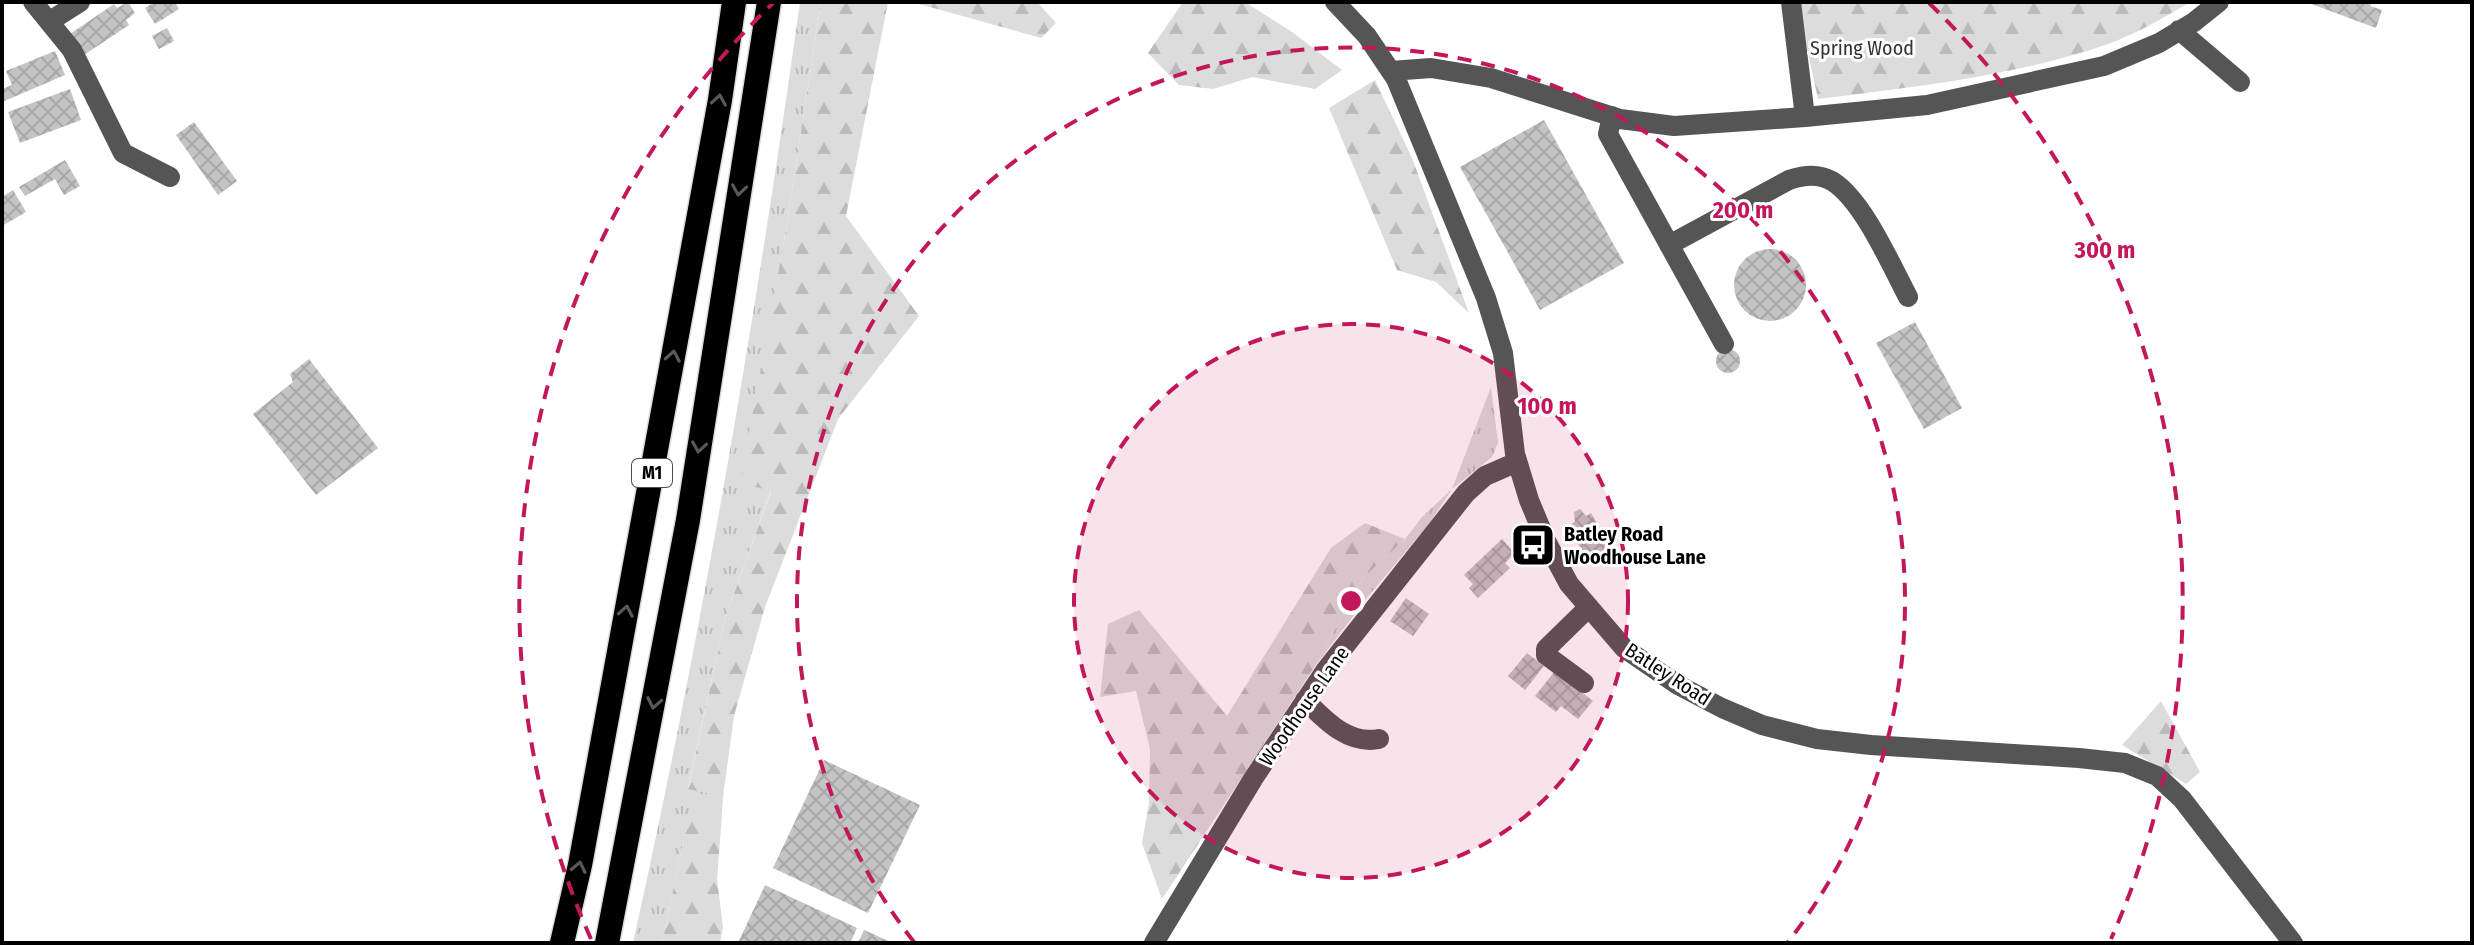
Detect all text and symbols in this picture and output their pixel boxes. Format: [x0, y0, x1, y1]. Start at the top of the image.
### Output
park label: Spring Wood [1810, 36, 1914, 60]
one-way arrow [710, 93, 727, 107]
one-way arrow [731, 183, 748, 196]
text: 200 m [1712, 196, 1773, 224]
text: 300 m [2074, 236, 2135, 264]
one-way arrow [664, 349, 681, 362]
text: 100 m [1517, 392, 1577, 420]
one-way arrow [691, 440, 708, 453]
road number: M1 [632, 459, 672, 487]
bus stop icon: Batley Road Woodhouse Lane [1509, 521, 1557, 569]
place label: Batley Road Woodhouse Lane [1564, 522, 1706, 569]
centre of rings [1337, 587, 1365, 615]
one-way arrow [617, 605, 634, 618]
street label: Batley Road [1621, 637, 1715, 711]
street label: Woodhouse Lane [1254, 642, 1354, 770]
one-way arrow [646, 696, 663, 709]
one-way arrow [570, 860, 587, 874]

